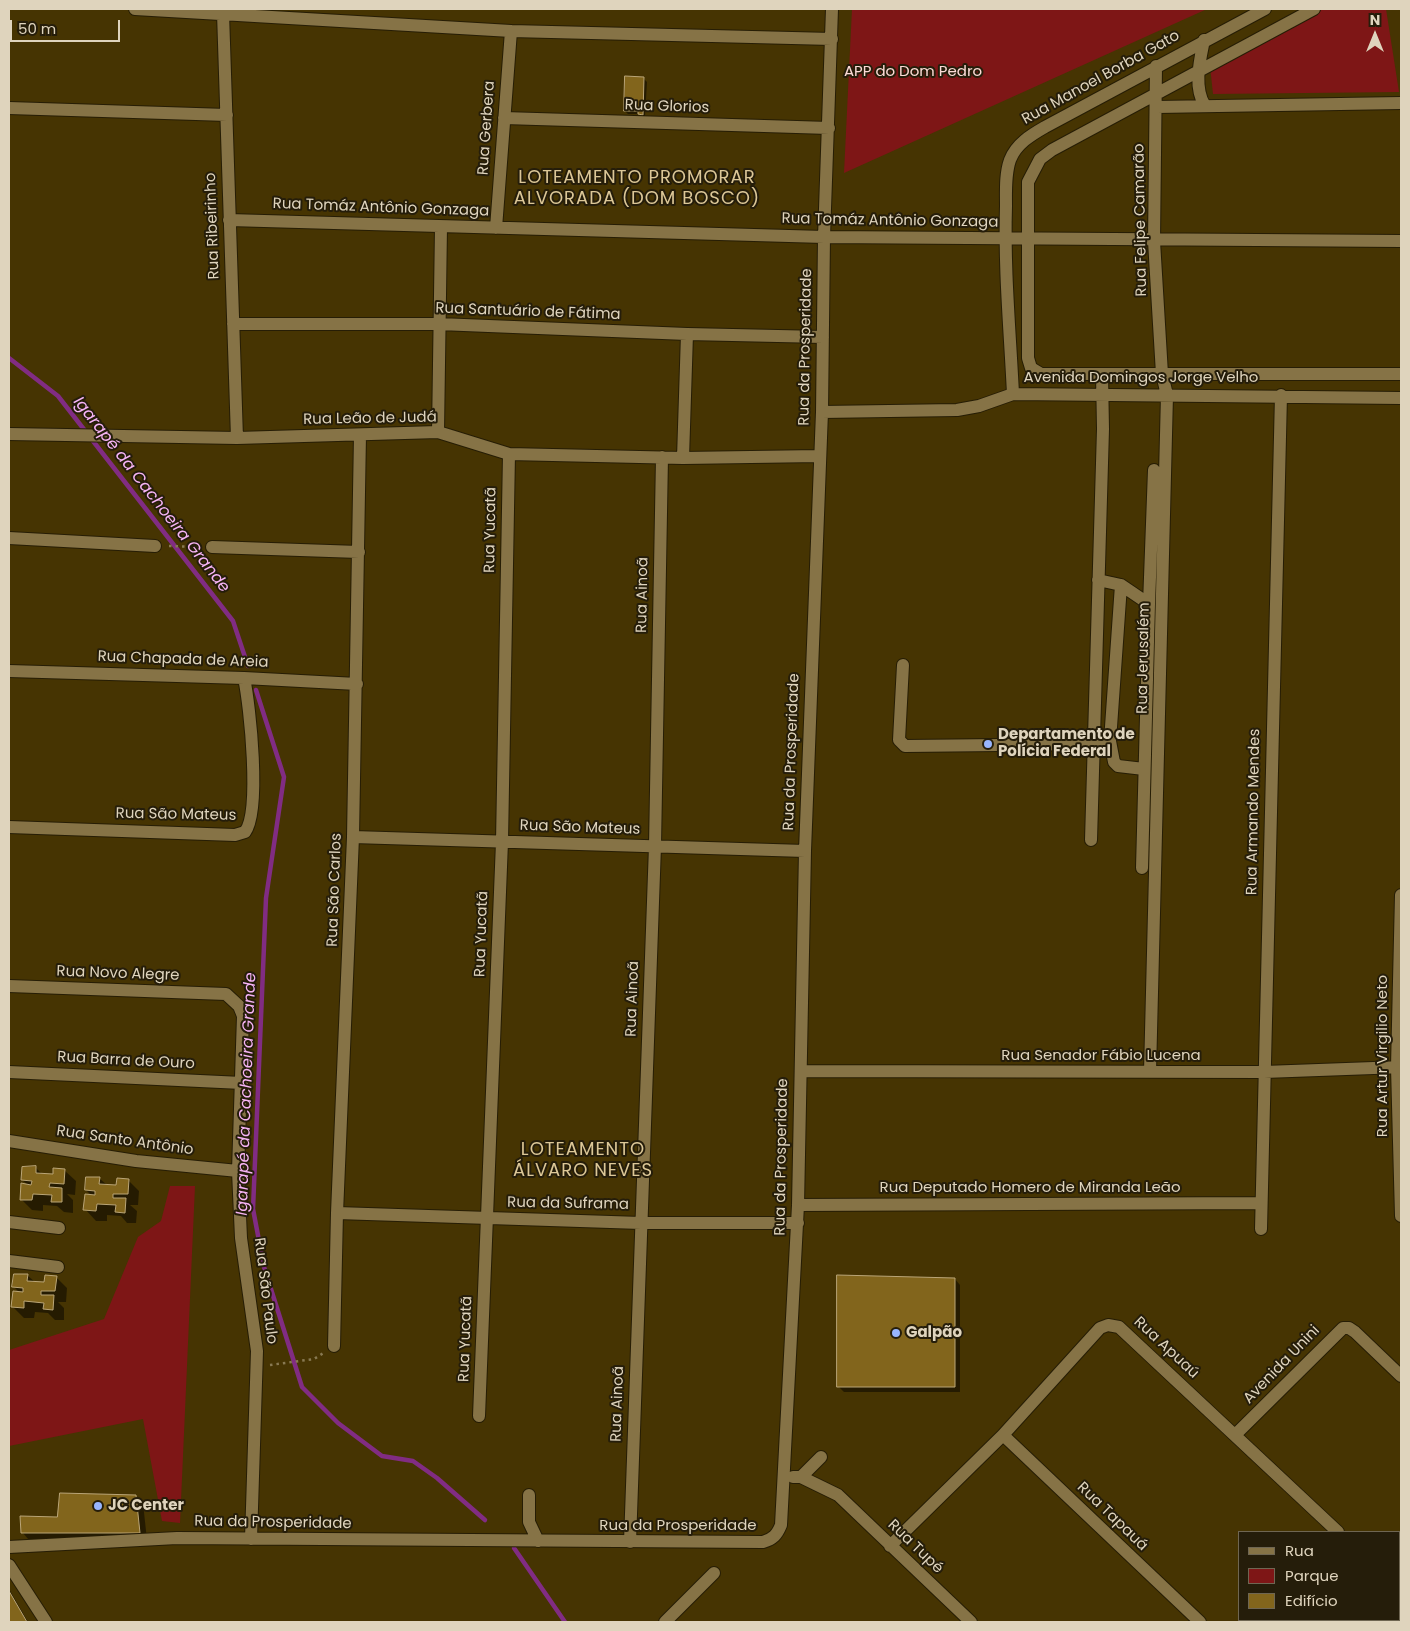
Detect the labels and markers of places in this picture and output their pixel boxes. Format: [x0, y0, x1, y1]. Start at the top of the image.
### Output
place label: Departamento de Polícia Federal [998, 726, 1135, 761]
marker: Departamento de Polícia Federal [982, 738, 994, 750]
place label: Galpão [906, 1324, 962, 1342]
marker: Galpão [890, 1327, 902, 1339]
place label: JC Center [108, 1497, 184, 1515]
marker: JC Center [92, 1500, 104, 1512]

